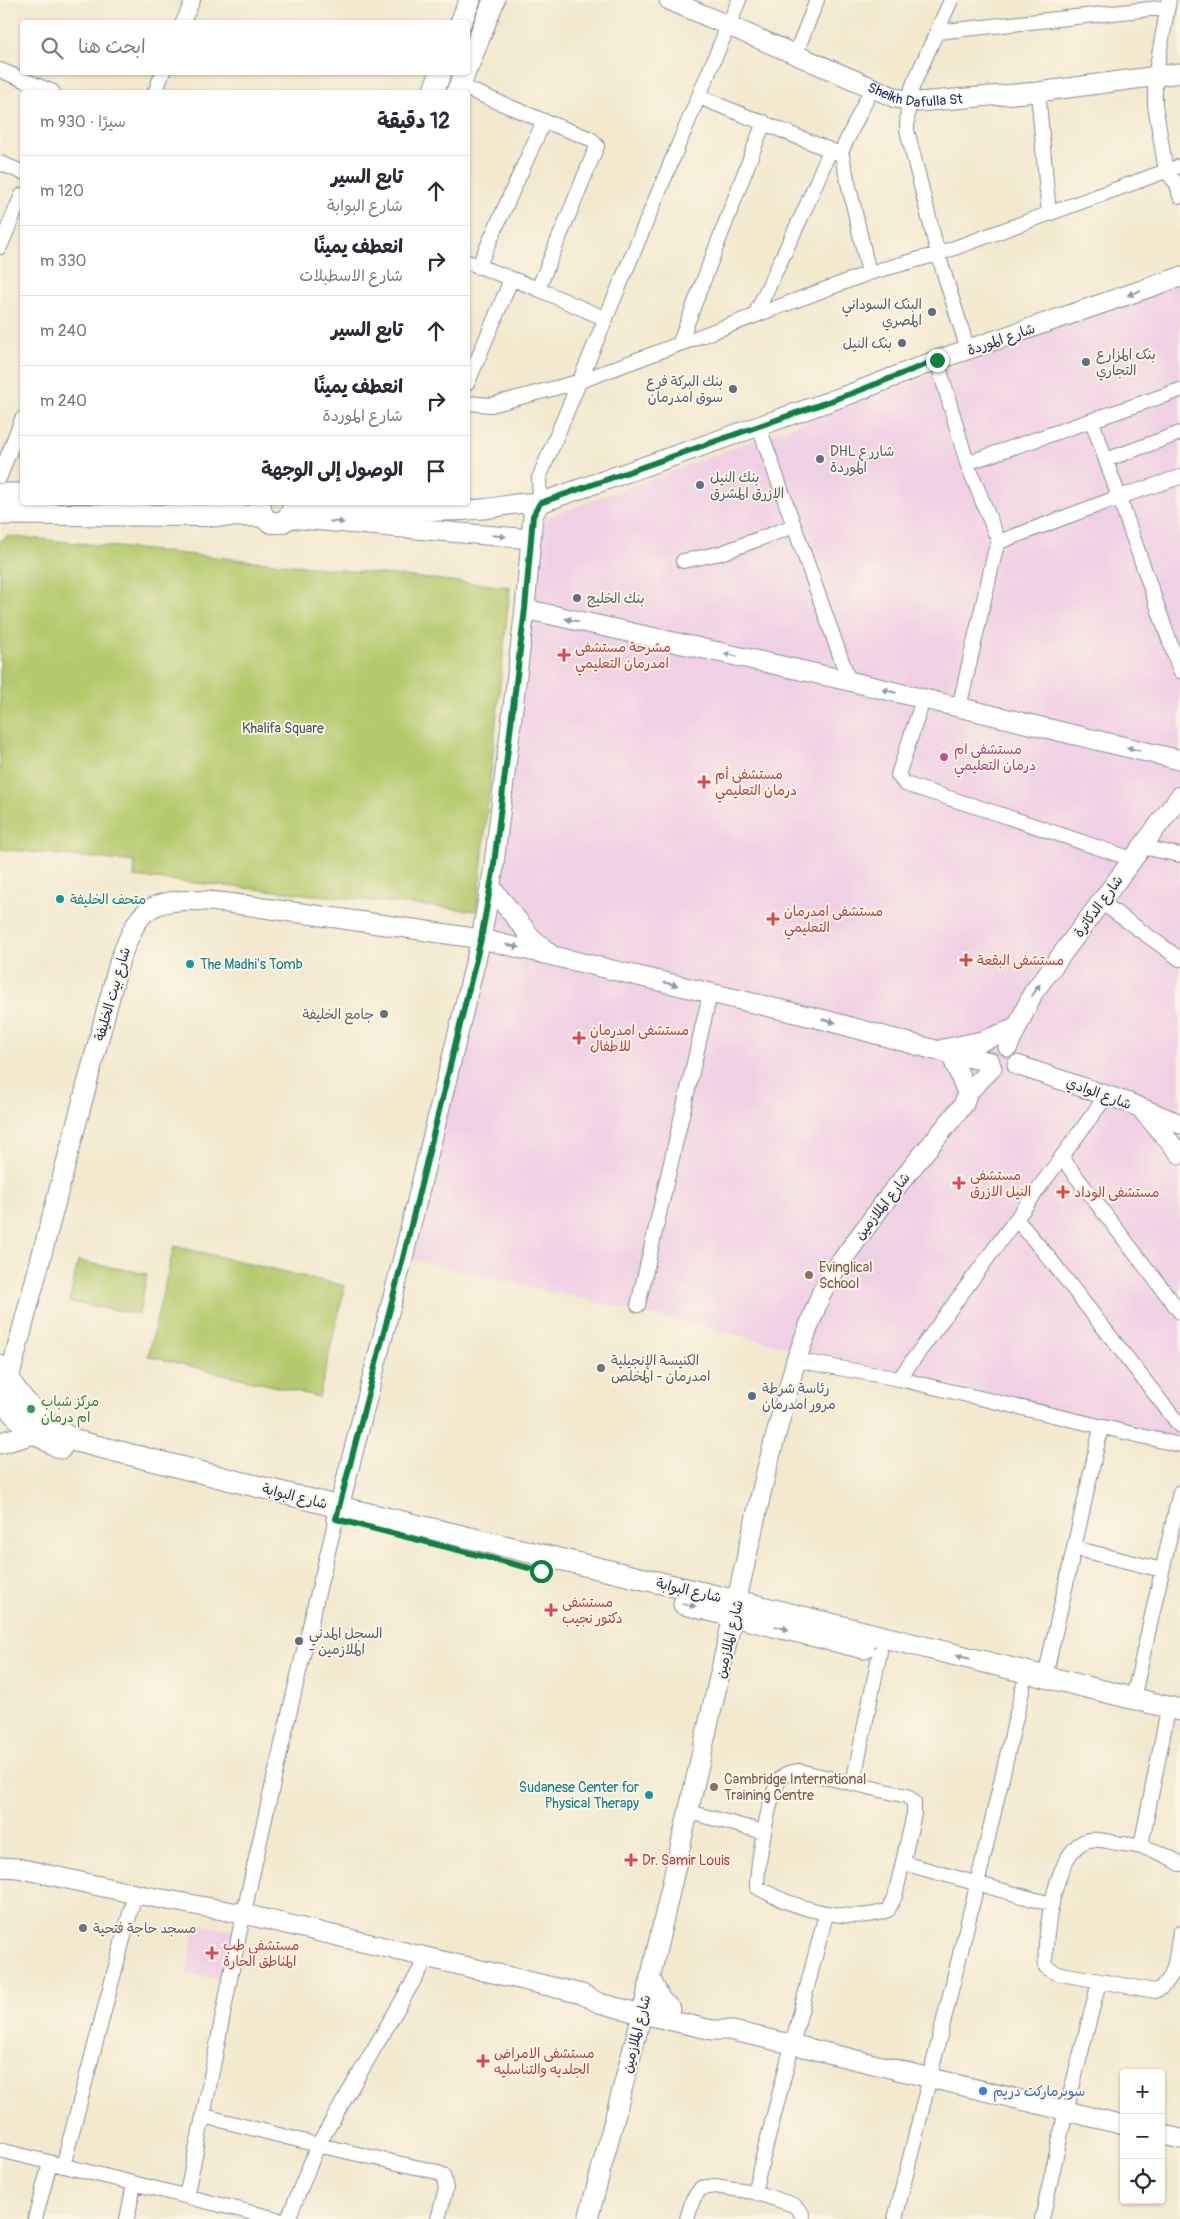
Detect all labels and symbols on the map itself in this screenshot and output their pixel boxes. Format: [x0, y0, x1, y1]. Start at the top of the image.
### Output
street label: Sheikh Dafulla St [865, 79, 964, 111]
one-way arrow [1126, 289, 1141, 297]
place label: البنک السوداني المصري [842, 296, 922, 331]
marker: البنک السوداني المصري [926, 306, 938, 318]
street label: شارع الموردة [965, 320, 1038, 360]
place label: بنک النيل [843, 335, 892, 352]
marker: بنک النيل [896, 337, 908, 349]
place label: بنک المزارع التجاري [1096, 346, 1156, 381]
route end [926, 349, 949, 372]
marker: بنک المزارع التجاري [1080, 356, 1092, 368]
place label: بنك البركة فرع سوق امدرمان [646, 373, 723, 406]
marker: بنك البركة فرع سوق امدرمان [727, 383, 739, 395]
place label: DHL شاررع الموردة [830, 443, 894, 476]
marker: DHL شاررع الموردة [814, 453, 826, 465]
place label: بنك النيل الازرق المشرق [710, 469, 784, 502]
marker: بنك النيل الازرق المشرق [694, 479, 706, 491]
one-way arrow [329, 519, 345, 527]
one-way arrow [491, 532, 507, 540]
place label: بنك الخليج [587, 590, 645, 608]
marker: بنك الخليج [571, 592, 583, 604]
one-way arrow [565, 616, 580, 624]
place label: مشرحة مستشفى امدرمان التعليمي [575, 639, 671, 676]
marker: مشرحة مستشفى امدرمان التعليمي [557, 648, 571, 662]
one-way arrow [723, 651, 738, 659]
one-way arrow [882, 687, 897, 695]
park label: Khalifa Square [242, 720, 324, 737]
place label: مستشفى ام درمان التعليمي [954, 741, 1036, 778]
one-way arrow [1125, 745, 1140, 753]
marker: مستشفى ام درمان التعليمي [938, 751, 950, 763]
place label: مستشفى أم درمان التعليمي [715, 766, 797, 803]
marker: مستشفى أم درمان التعليمي [697, 775, 711, 789]
street label: شارع الدكاترة [1070, 872, 1127, 941]
place label: متحف الخليفة [70, 891, 146, 908]
marker: متحف الخليفة [54, 893, 66, 905]
place label: مستشفى امدرمان التعليمي [784, 903, 883, 940]
marker: مستشفى امدرمان التعليمي [766, 912, 780, 926]
one-way arrow [505, 942, 520, 950]
street label: شارع بيت الخليفة [91, 945, 135, 1043]
place label: مستشفى البقعة [977, 952, 1064, 969]
marker: مستشفى البقعة [959, 953, 973, 967]
place label: The Madhi's Tomb [200, 956, 303, 973]
marker: The Madhi's Tomb [184, 958, 196, 970]
one-way arrow [663, 980, 678, 988]
one-way arrow [1031, 983, 1041, 997]
place label: جامع الخليفة [302, 1006, 374, 1025]
marker: جامع الخليفة [378, 1008, 390, 1020]
one-way arrow [822, 1018, 837, 1026]
place label: مستشفى امدرمان للاطفال [590, 1022, 689, 1055]
marker: مستشفى امدرمان للاطفال [572, 1031, 586, 1045]
street label: شارع الوادي [1063, 1074, 1134, 1115]
place label: مستشفى النيل الازرق [970, 1167, 1031, 1200]
street label: شارع الملازمين [851, 1169, 915, 1244]
marker: مستشفى النيل الازرق [952, 1176, 966, 1190]
place label: مستشفى الوداد [1074, 1184, 1159, 1201]
marker: مستشفى الوداد [1056, 1185, 1070, 1199]
place label: Evinglical School [819, 1259, 873, 1292]
marker: Evinglical School [803, 1269, 815, 1281]
place label: الكنيسة الإنجيلية امدرمان - المخلص [611, 1352, 710, 1385]
marker: الكنيسة الإنجيلية امدرمان - المخلص [595, 1362, 607, 1374]
place label: رئاسة شرطة مرور امدرمان [762, 1380, 836, 1413]
marker: رئاسة شرطة مرور امدرمان [746, 1390, 758, 1402]
place label: مركز شباب ام درمان [41, 1393, 99, 1428]
marker: مركز شباب ام درمان [25, 1403, 37, 1415]
street label: شارع البوابة [260, 1480, 329, 1514]
route start [530, 1560, 553, 1583]
street label: شارع البوابة [654, 1575, 723, 1607]
place label: مستشفى دكتور نجيب [562, 1594, 623, 1627]
street label: شارع الملازمين [712, 1598, 748, 1680]
one-way arrow [682, 1601, 697, 1609]
marker: مستشفى دكتور نجيب [544, 1603, 558, 1617]
one-way arrow [774, 1624, 789, 1632]
place label: السجل المدني - الملازمين [309, 1625, 382, 1658]
marker: السجل المدني - الملازمين [293, 1635, 305, 1647]
one-way arrow [955, 1653, 970, 1661]
place label: Cambridge International Training Centre [724, 1771, 866, 1804]
place label: Sudanese Center for Physical Therapy [519, 1779, 639, 1812]
marker: Cambridge International Training Centre [708, 1781, 720, 1793]
marker: Sudanese Center for Physical Therapy [643, 1789, 655, 1801]
place label: Dr. Samir Louis [642, 1852, 731, 1869]
marker: Dr. Samir Louis [624, 1853, 638, 1867]
place label: مسجد حاجة فتحية [93, 1920, 196, 1937]
marker: مسجد حاجة فتحية [77, 1922, 89, 1934]
place label: مستشفى طب المناطق الحارة [223, 1937, 299, 1970]
marker: مستشفى طب المناطق الحارة [205, 1946, 219, 1960]
street label: شارع الملازمين [619, 1993, 655, 2075]
place label: مستشفى الامراض الجلديه والتناسليه [494, 2045, 595, 2078]
marker: مستشفى الامراض الجلديه والتناسليه [476, 2054, 490, 2068]
place label: سوبرماركت دريم [993, 2083, 1085, 2102]
marker: سوبرماركت دريم [977, 2085, 989, 2097]

